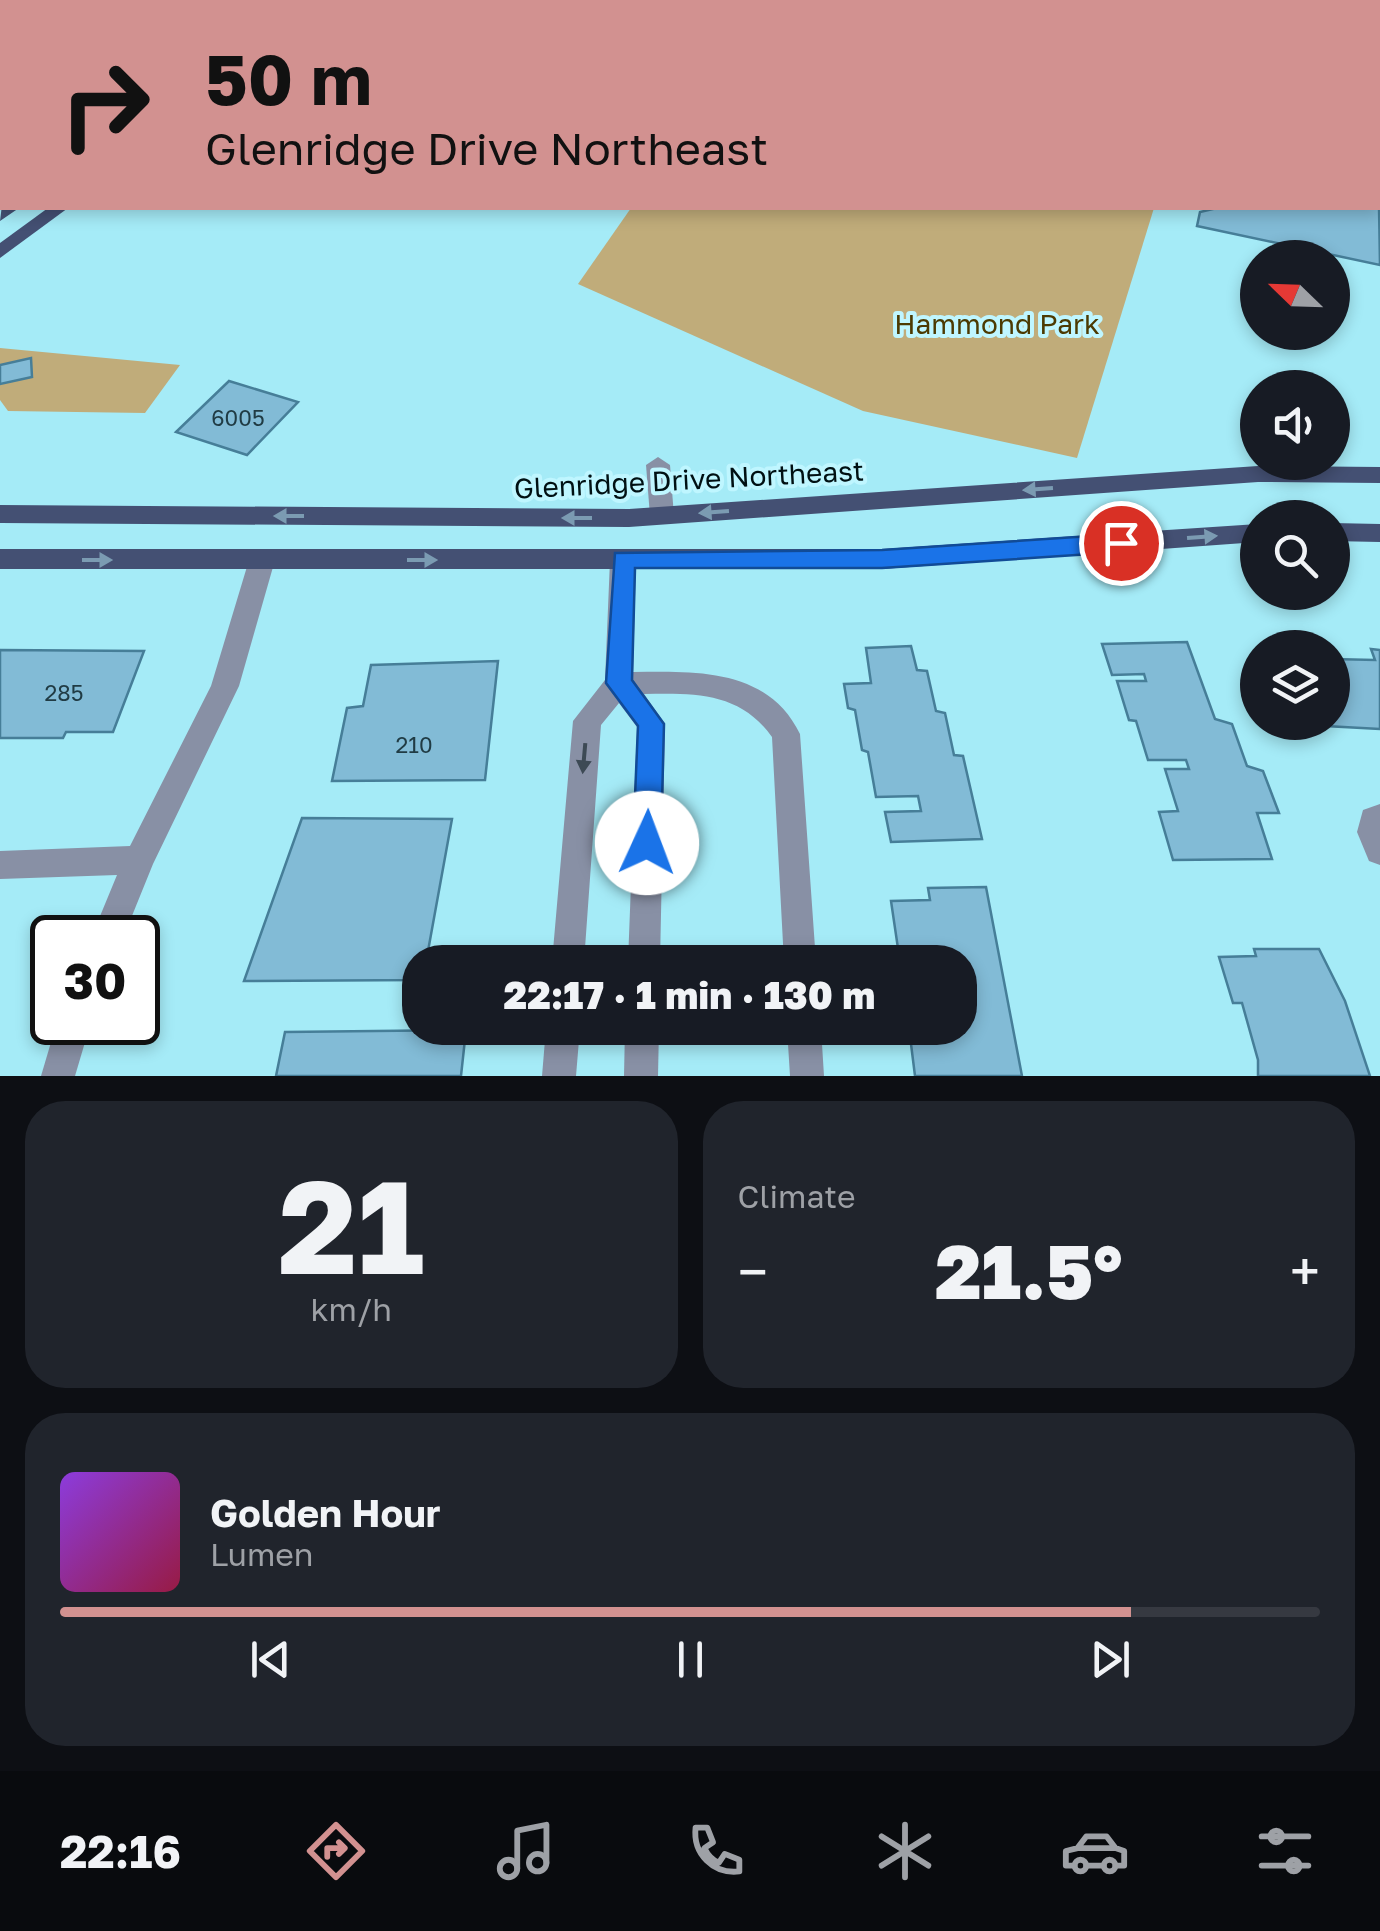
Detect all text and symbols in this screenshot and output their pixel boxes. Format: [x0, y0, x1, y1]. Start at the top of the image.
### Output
text: 50 m [205, 36, 372, 120]
icon: right [40, 40, 170, 170]
text: Glenridge Drive Northeast [205, 121, 768, 175]
north arrow [1240, 240, 1350, 350]
map controls [1240, 240, 1350, 740]
park label: Hammond Park [894, 307, 1100, 340]
button: sound [1240, 370, 1350, 480]
house number: 6005 [211, 404, 265, 431]
street label: Glenridge Drive Northeast [513, 453, 865, 505]
one-way arrow [1022, 481, 1053, 497]
button: search [1240, 500, 1350, 610]
pin [1079, 501, 1164, 586]
one-way arrow [697, 504, 729, 520]
one-way arrow [273, 508, 305, 524]
one-way arrow [561, 510, 593, 526]
icon: arrive [1094, 516, 1149, 571]
one-way arrow [1186, 529, 1218, 545]
one-way arrow [82, 552, 114, 568]
one-way arrow [407, 552, 439, 568]
button: layers [1240, 630, 1350, 740]
house number: 285 [45, 679, 83, 706]
house number: 210 [395, 731, 433, 758]
one-way arrow [576, 743, 592, 775]
position arrow [595, 791, 699, 895]
speed limit sign: 30 [30, 915, 160, 1045]
text: 22:17 · 1 min · 130 m [504, 972, 875, 1017]
text: 21 [278, 1147, 424, 1303]
text: Climate [738, 1177, 856, 1215]
text: 21.5° [935, 1225, 1122, 1316]
text: − [738, 1238, 768, 1304]
text: + [1290, 1238, 1320, 1304]
text: km/h [311, 1290, 392, 1328]
text: Golden Hour [210, 1490, 441, 1535]
text: Lumen [210, 1535, 314, 1573]
icon: previous [243, 1632, 298, 1687]
icon: pause [663, 1632, 718, 1687]
icon: next [1083, 1632, 1138, 1687]
icon: directions [301, 1816, 371, 1886]
icon: music [491, 1816, 561, 1886]
icon: phone [681, 1816, 751, 1886]
icon: climate [870, 1816, 940, 1886]
icon: car [1060, 1816, 1130, 1886]
icon: filters [1250, 1816, 1320, 1886]
text: 22:16 [60, 1824, 181, 1878]

